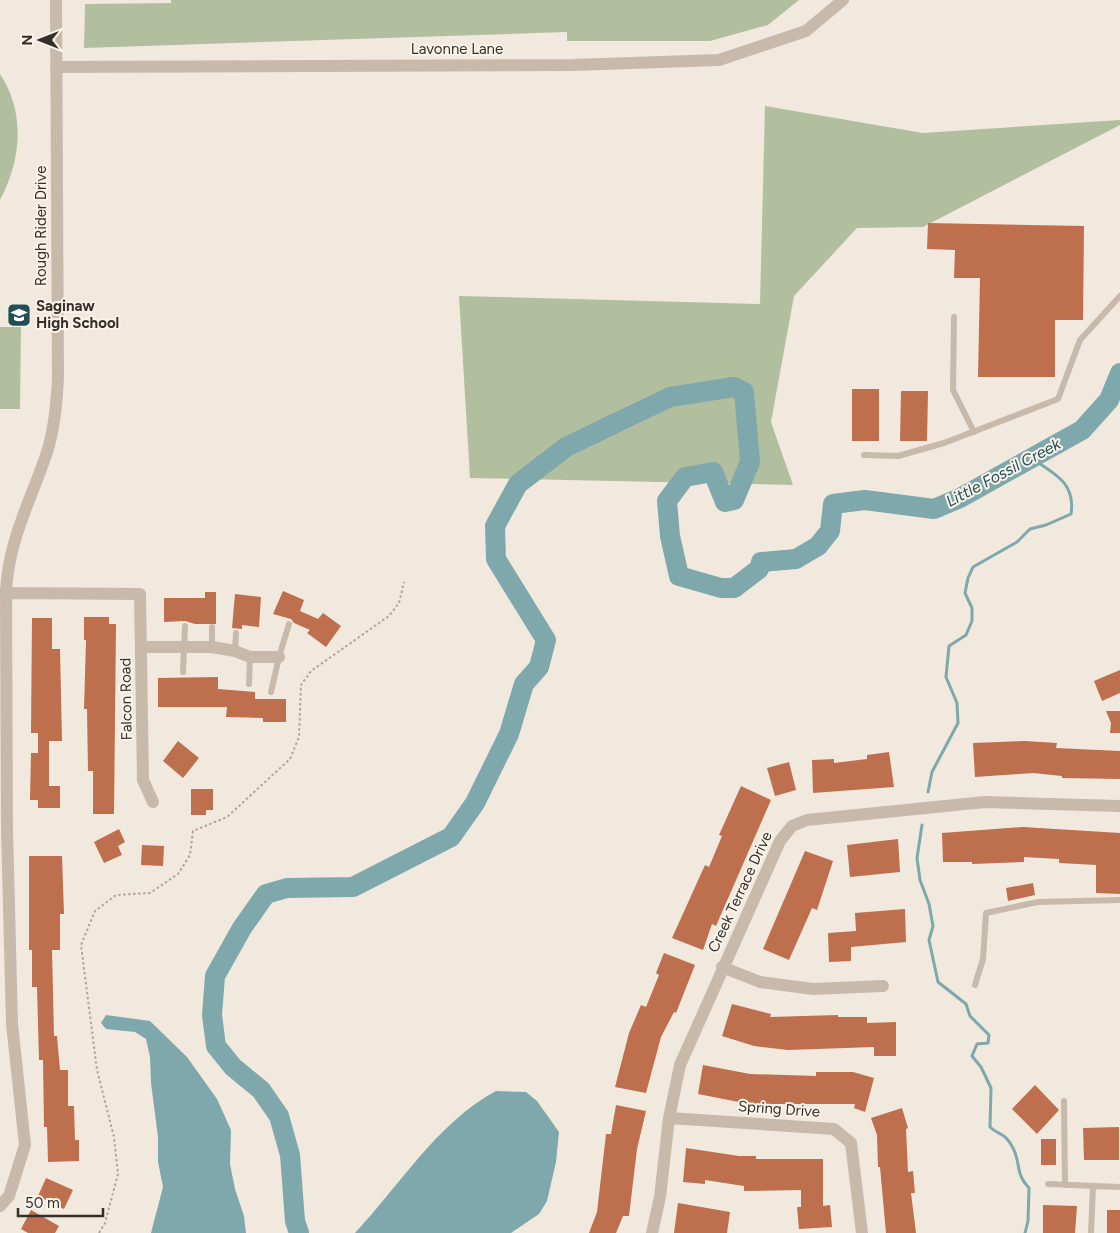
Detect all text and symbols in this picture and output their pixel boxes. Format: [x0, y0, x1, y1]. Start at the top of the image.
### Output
north arrow [15, 15, 65, 65]
text: N [19, 35, 36, 45]
street label: Lavonne Lane [411, 40, 503, 58]
street label: Rough Rider Drive [32, 166, 50, 286]
place label: Saginaw High School [36, 297, 119, 332]
school or university icon: Saginaw High School [6, 302, 32, 328]
water label: Little Fossil Creek [943, 434, 1065, 511]
street label: Falcon Road [116, 658, 136, 740]
street label: Creek Terrace Drive [704, 829, 776, 955]
street label: Spring Drive [737, 1097, 821, 1121]
scale bar [18, 1186, 102, 1218]
text: 50 m [25, 1194, 60, 1212]

